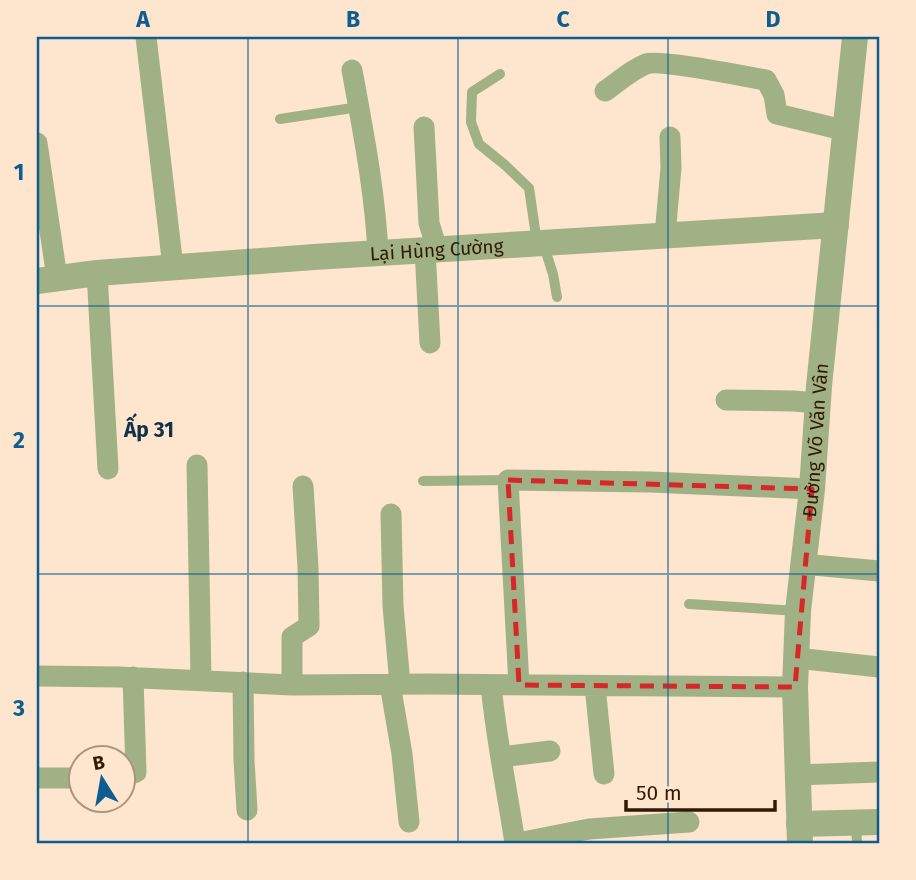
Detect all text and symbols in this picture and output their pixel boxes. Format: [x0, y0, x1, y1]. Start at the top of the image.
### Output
text: A [135, 5, 150, 33]
text: B [346, 5, 360, 33]
text: C [556, 5, 570, 33]
text: D [766, 5, 781, 33]
text: 1 [14, 158, 24, 186]
street label: Lại Hùng Cường [369, 234, 504, 266]
street label: Đường Võ Văn Vân [798, 362, 833, 519]
district label: Ấp 31 [123, 413, 174, 443]
text: 2 [13, 426, 25, 454]
text: 3 [12, 694, 25, 722]
north arrow [66, 744, 136, 814]
text: B [91, 750, 107, 775]
scale bar [626, 768, 774, 812]
text: 50 m [636, 780, 682, 806]

